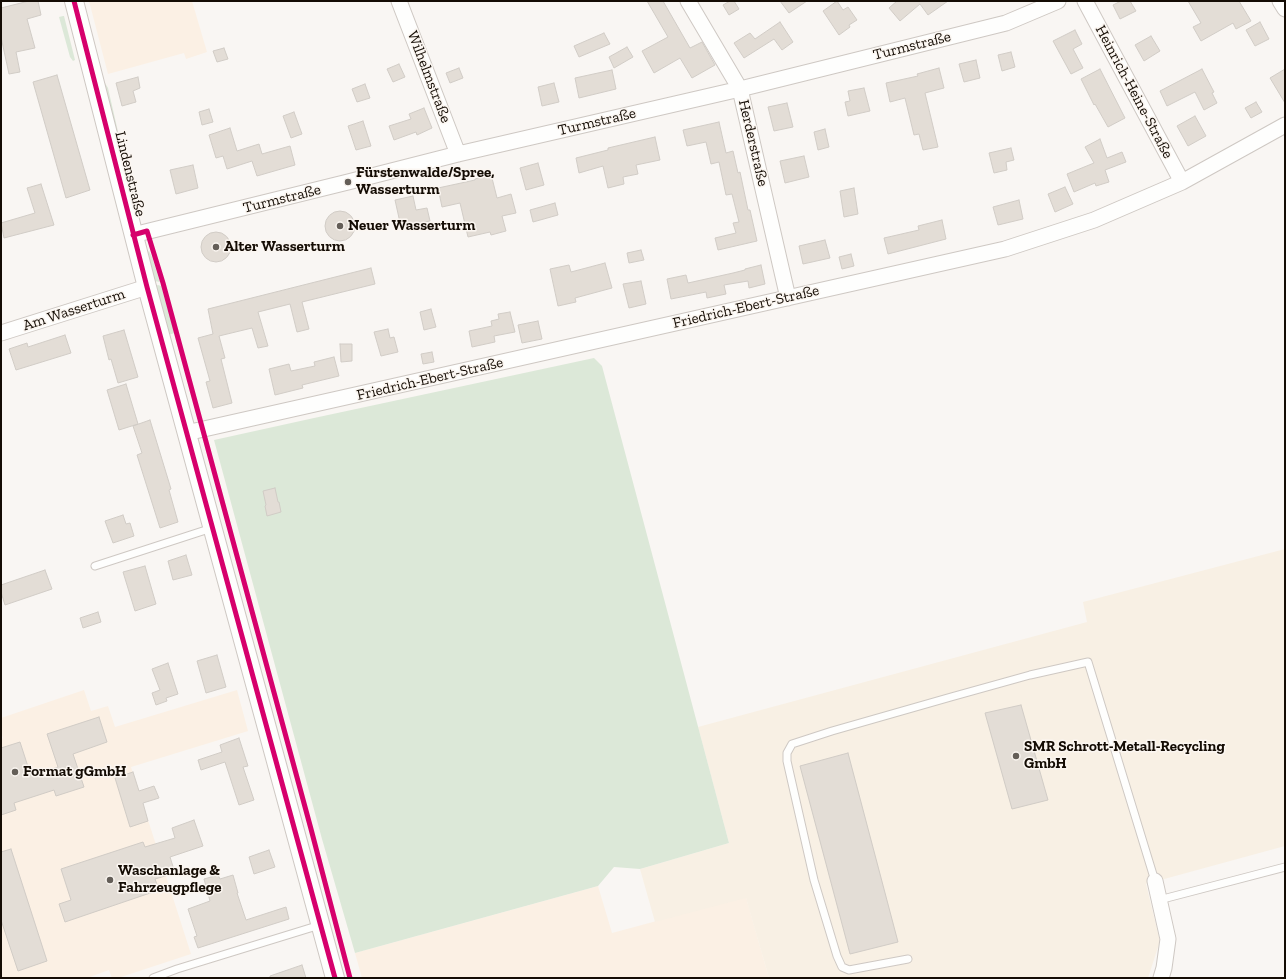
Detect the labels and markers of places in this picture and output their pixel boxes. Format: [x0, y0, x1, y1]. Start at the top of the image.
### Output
place label: Fürstenwalde/Spree, Wasserturm [356, 164, 494, 199]
marker: Fürstenwalde/Spree, Wasserturm [343, 177, 353, 187]
place label: Neuer Wasserturm [348, 217, 475, 235]
marker: Neuer Wasserturm [335, 221, 345, 231]
place label: Alter Wasserturm [224, 238, 345, 256]
marker: Alter Wasserturm [211, 242, 221, 252]
place label: SMR Schrott-Metall-Recycling GmbH [1024, 738, 1225, 773]
marker: SMR Schrott-Metall-Recycling GmbH [1011, 751, 1021, 761]
place label: Format gGmbH [23, 763, 126, 781]
marker: Format gGmbH [10, 767, 20, 777]
place label: Waschanlage & Fahrzeugpflege [118, 862, 221, 897]
marker: Waschanlage & Fahrzeugpflege [105, 875, 115, 885]

